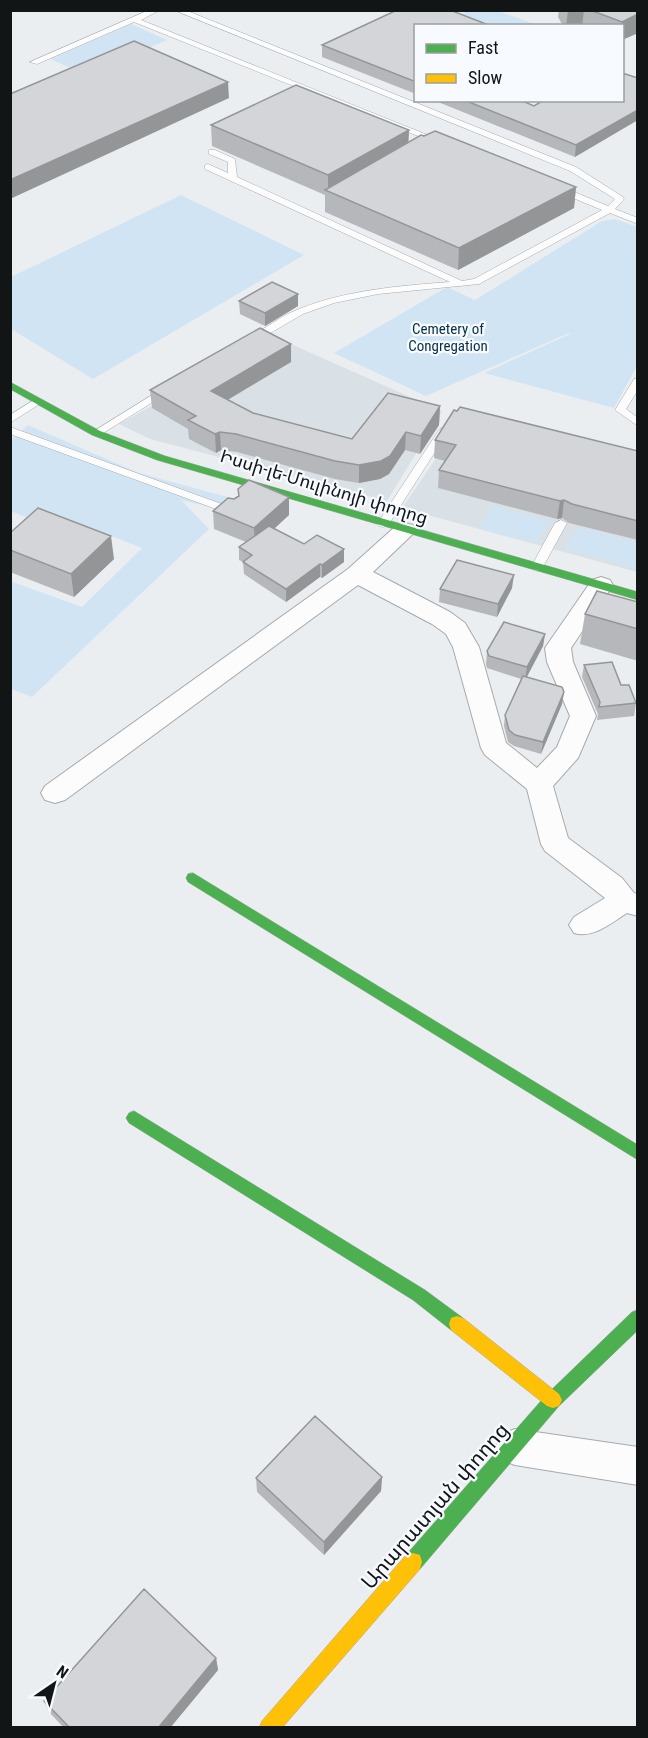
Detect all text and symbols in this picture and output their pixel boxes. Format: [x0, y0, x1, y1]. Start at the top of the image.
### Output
legend [414, 24, 624, 102]
text: Fast [468, 37, 499, 58]
text: Slow [468, 67, 503, 88]
park label: Cemetery of Congregation [408, 320, 488, 355]
street label: Իսսի-լե-Մուլինոյի փողոց [218, 445, 431, 528]
street label: Արարատյան փողոց [356, 1418, 514, 1594]
north arrow [24, 1654, 84, 1714]
text: N [53, 1662, 72, 1683]

